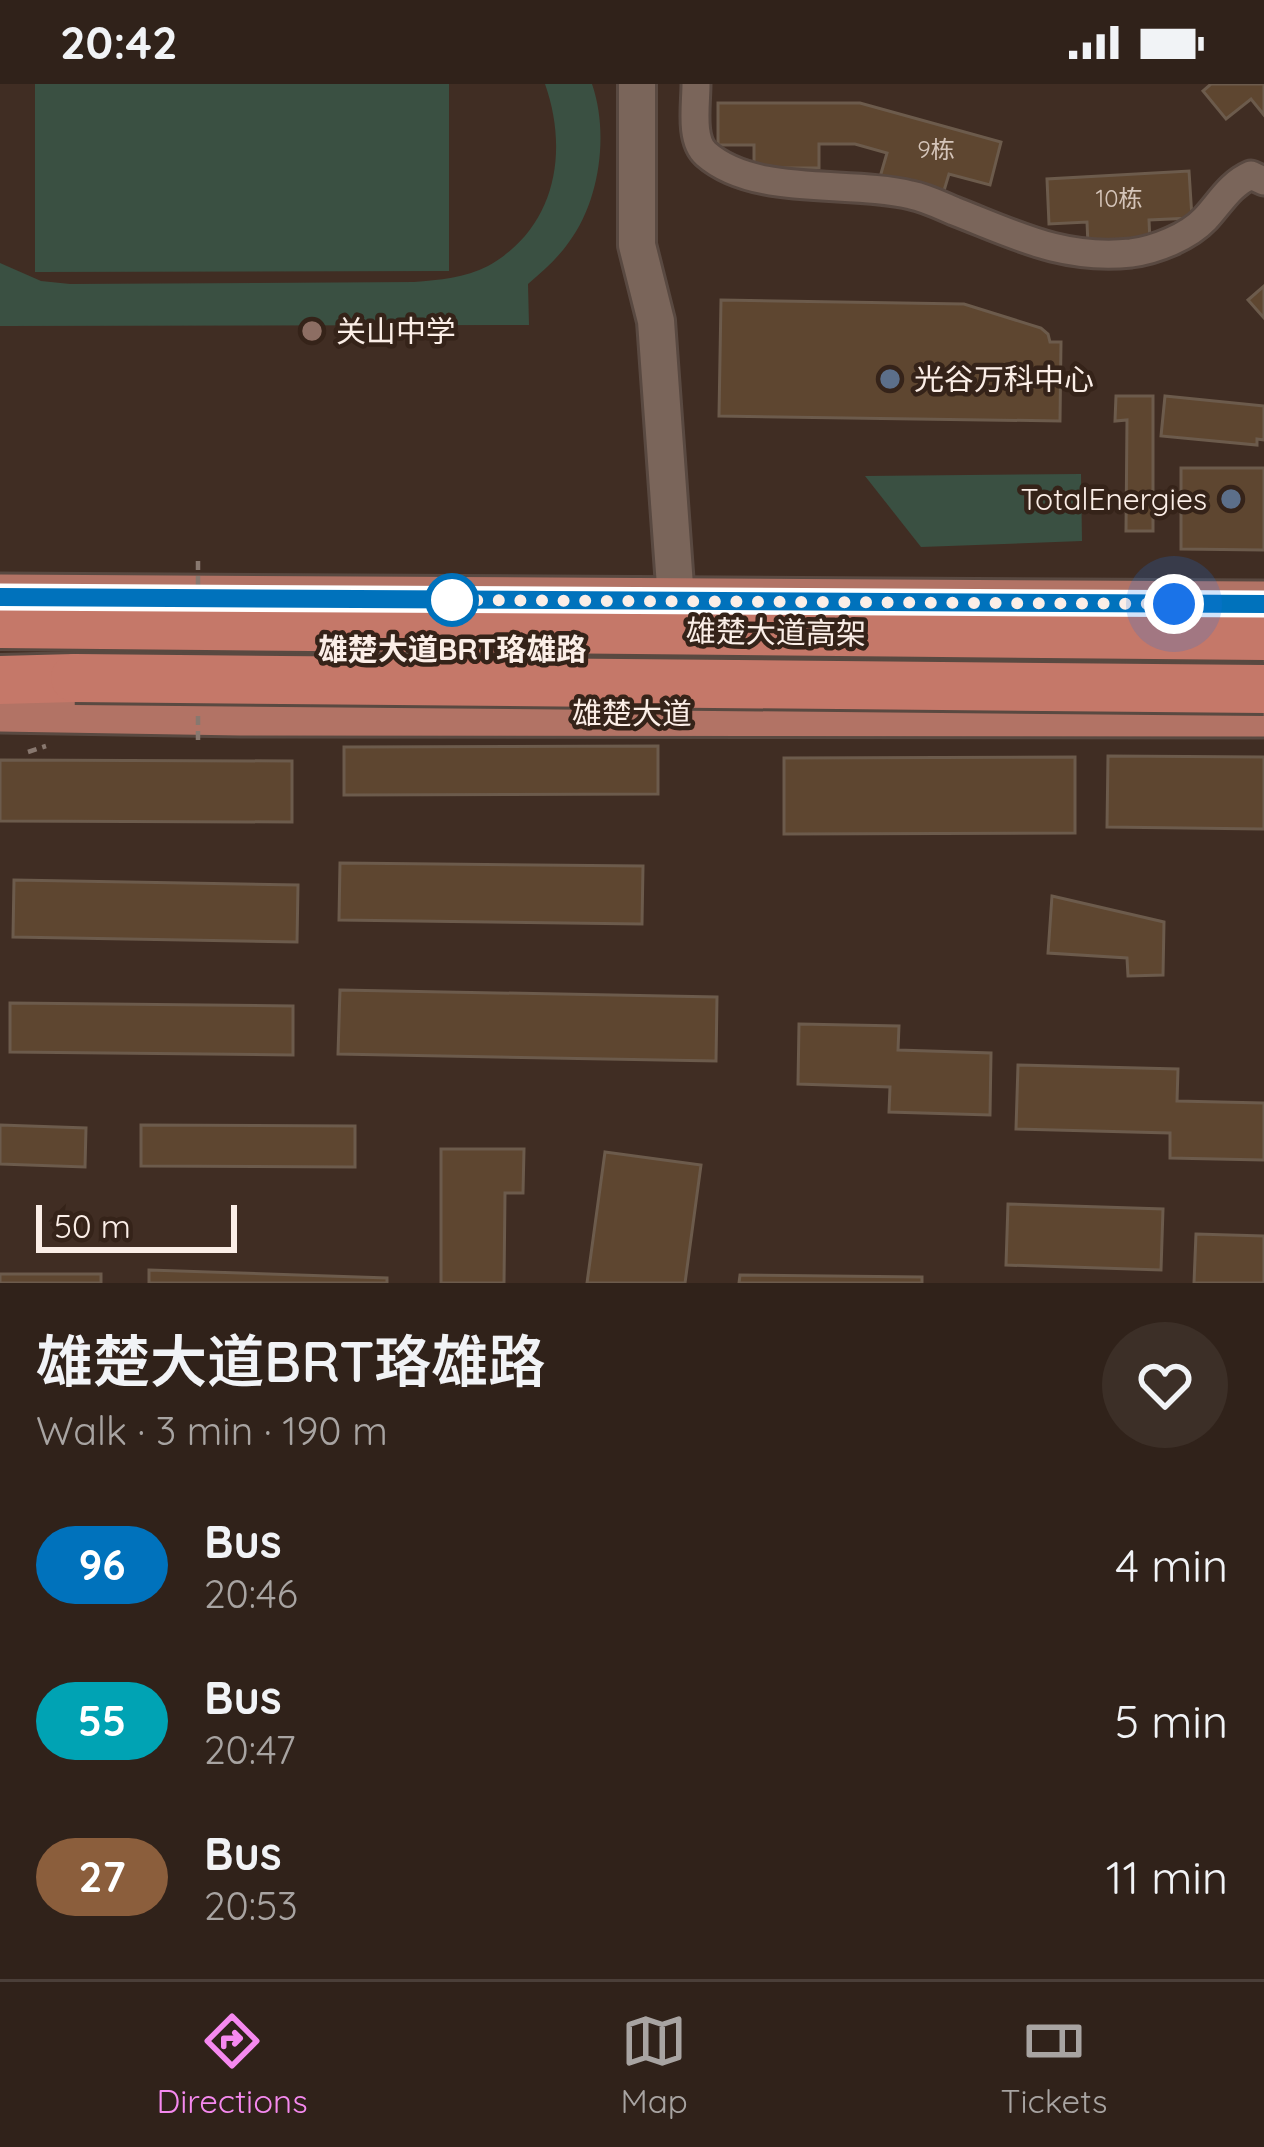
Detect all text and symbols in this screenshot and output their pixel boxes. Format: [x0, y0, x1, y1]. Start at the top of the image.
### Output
text: 20:42 [60, 14, 178, 70]
house number: 9栋 [917, 134, 955, 164]
house number: 10栋 [1095, 183, 1143, 213]
place label: 关山中学 [336, 312, 456, 350]
marker: 关山中学 [299, 318, 325, 344]
place label: 光谷万科中心 [914, 360, 1094, 398]
marker: 光谷万科中心 [877, 366, 903, 392]
place label: TotalEnergies [1021, 480, 1207, 518]
marker: TotalEnergies [1218, 486, 1244, 512]
your location [1144, 574, 1204, 634]
marker: 雄楚大道BRT珞雄路 [427, 575, 477, 625]
street label: 雄楚大道高架 [686, 611, 866, 653]
place label: 雄楚大道BRT珞雄路 [318, 630, 586, 668]
street label: 雄楚大道 [572, 694, 692, 732]
scale bar [36, 1199, 237, 1252]
text: 50 m [54, 1205, 131, 1246]
button: heart [1102, 1322, 1228, 1448]
text: 雄楚大道BRT珞雄路 [36, 1325, 546, 1396]
text: Walk · 3 min · 190 m [36, 1406, 388, 1455]
text: Bus [204, 1513, 282, 1569]
text: 4 min [1115, 1537, 1228, 1593]
text: 96 [78, 1538, 126, 1591]
text: 20:46 [204, 1569, 298, 1618]
text: Bus [204, 1669, 282, 1725]
text: 5 min [1115, 1693, 1228, 1749]
text: 55 [78, 1694, 126, 1747]
text: 20:47 [204, 1725, 296, 1774]
text: Bus [204, 1825, 282, 1881]
text: 11 min [1106, 1849, 1228, 1905]
text: 27 [79, 1850, 125, 1903]
text: 20:53 [204, 1881, 298, 1930]
tab: Directions [156, 2008, 308, 2121]
tab: Map [620, 2008, 688, 2121]
tab: Tickets [1001, 2008, 1108, 2121]

